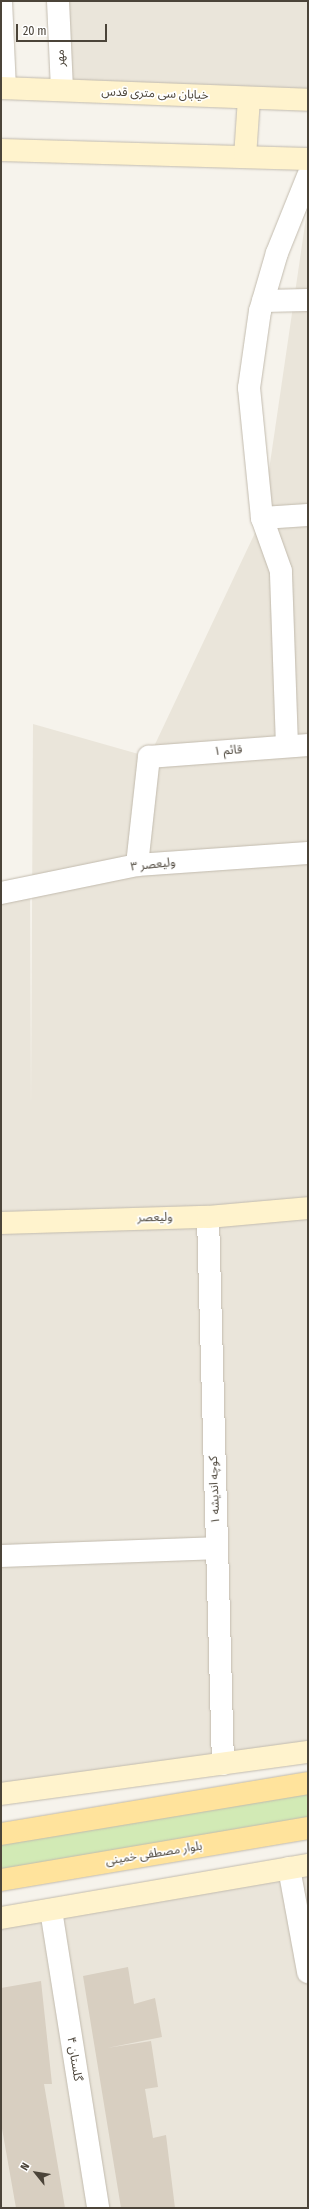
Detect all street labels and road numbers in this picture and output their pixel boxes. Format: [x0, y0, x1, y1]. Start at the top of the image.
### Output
street label: مهر [53, 49, 69, 67]
street label: خیابان سی متری قدس [101, 85, 209, 103]
street label: قائم ۱ [213, 743, 243, 759]
street label: ولیعصر ۳ [130, 855, 176, 875]
street label: ولیعصر [137, 1210, 173, 1226]
street label: کوچه اندیشه ۱ [207, 1456, 223, 1524]
street label: بلوار مصطفی خمینی [105, 1839, 203, 1869]
street label: گلستان ۴ [63, 2036, 85, 2082]

